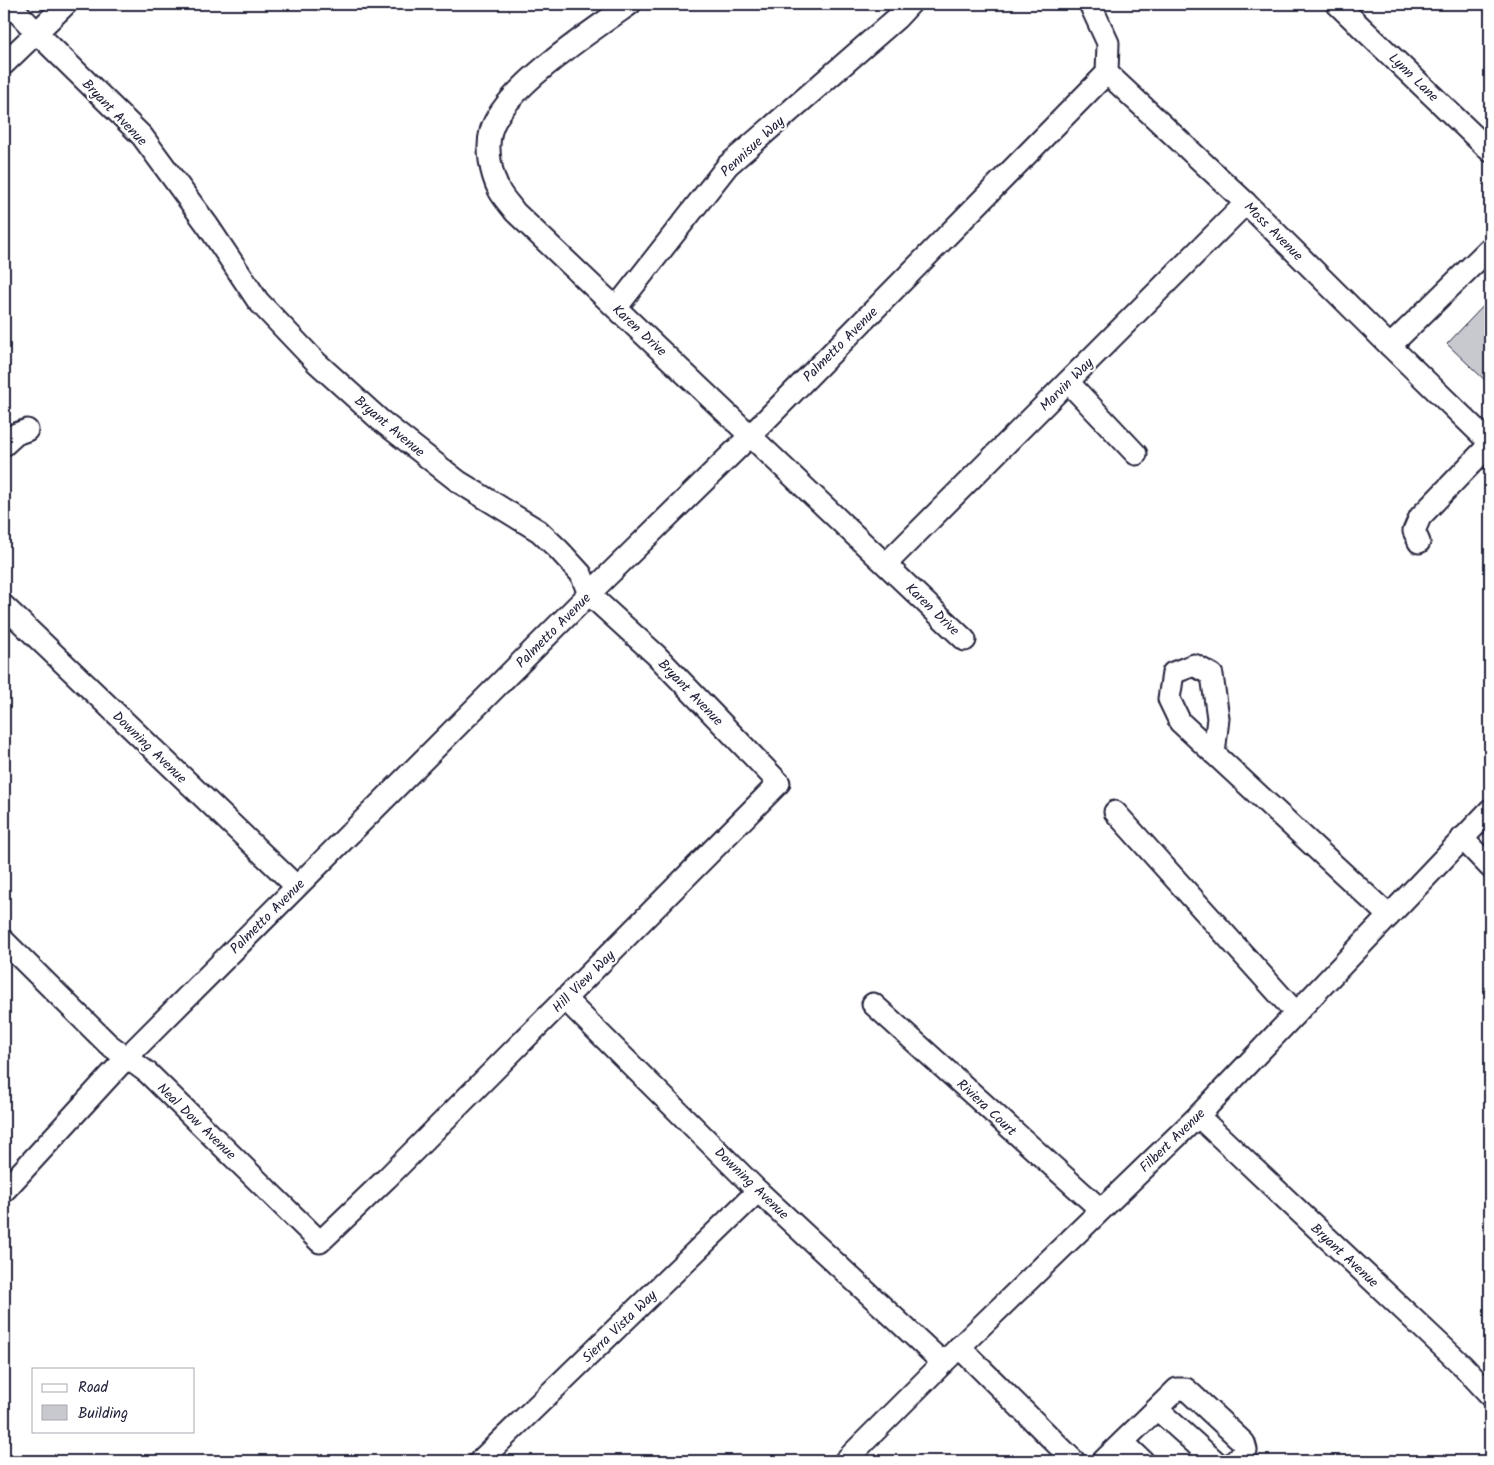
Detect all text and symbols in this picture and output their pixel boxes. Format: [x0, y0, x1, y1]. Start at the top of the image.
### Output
street label: Lynn Lane [1383, 48, 1444, 108]
street label: Bryant Avenue [76, 74, 153, 152]
street label: Pennisue Way [716, 111, 790, 182]
street label: Moss Avenue [1239, 197, 1308, 267]
street label: Karen Drive [607, 299, 672, 362]
street label: Palmetto Avenue [798, 301, 884, 388]
street label: Marvin Way [1035, 352, 1099, 417]
street label: Bryant Avenue [349, 391, 430, 463]
street label: Karen Drive [900, 578, 965, 642]
street label: Palmetto Avenue [511, 587, 597, 674]
street label: Bryant Avenue [652, 654, 729, 732]
street label: Downing Avenue [107, 706, 192, 790]
street label: Palmetto Avenue [225, 873, 311, 960]
street label: Hill View Way [547, 945, 621, 1018]
street label: Riviera Court [951, 1074, 1022, 1142]
street label: Neal Dow Avenue [152, 1078, 241, 1166]
street label: Filbert Avenue [1135, 1103, 1211, 1178]
street label: Downing Avenue [709, 1142, 794, 1226]
street label: Bryant Avenue [1305, 1218, 1384, 1294]
street label: Sierra Vista Way [577, 1285, 663, 1368]
legend [32, 1368, 195, 1432]
text: Road [78, 1376, 109, 1400]
text: Building [78, 1402, 128, 1426]

